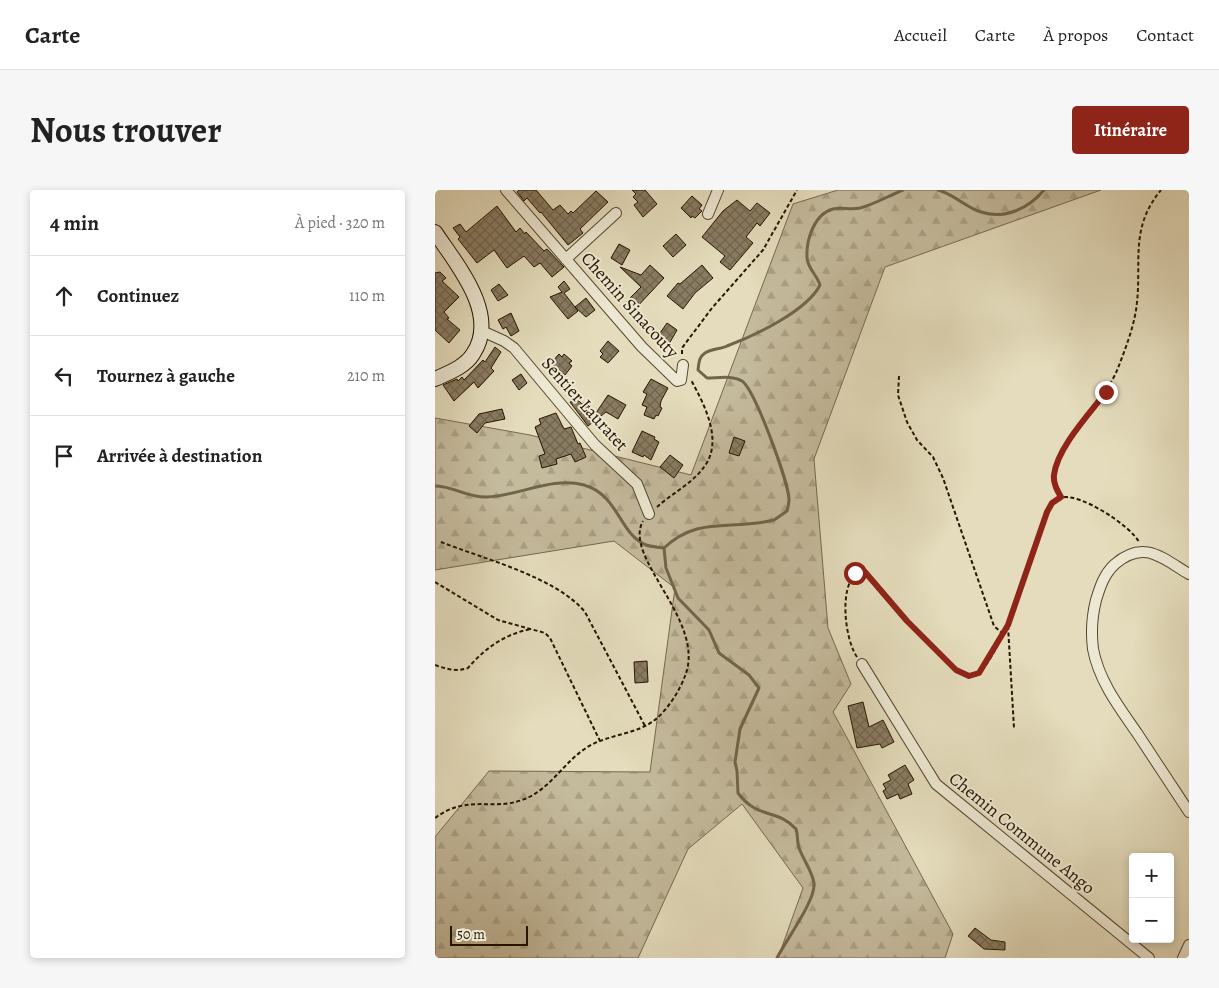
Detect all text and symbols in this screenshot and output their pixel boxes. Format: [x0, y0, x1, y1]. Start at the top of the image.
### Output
text: Carte [25, 19, 80, 51]
text: Accueil [894, 23, 947, 47]
text: Carte [975, 23, 1015, 47]
text: À propos [1043, 23, 1108, 47]
text: Contact [1136, 23, 1194, 47]
text: Nous trouver [30, 106, 222, 154]
button: Itinéraire [1072, 106, 1189, 154]
text: 4 min [50, 209, 99, 237]
text: À pied · 320 m [295, 212, 385, 234]
street label: Chemin Sinacouty [576, 247, 685, 364]
icon: ahead [50, 282, 78, 310]
text: Continuez [97, 283, 179, 309]
text: 110 m [349, 285, 385, 307]
street label: Sentier Lauratet [536, 352, 634, 456]
icon: left [50, 362, 78, 390]
text: Tournez à gauche [97, 363, 235, 389]
text: 210 m [347, 365, 385, 387]
route end [1095, 381, 1118, 404]
icon: arrive [50, 442, 78, 470]
text: Arrivée à destination [97, 443, 262, 469]
route start [844, 562, 867, 585]
street label: Chemin Commune Ango [944, 767, 1100, 899]
map controls [1129, 853, 1174, 943]
button: + [1129, 853, 1174, 898]
button: − [1129, 898, 1174, 943]
scale bar [450, 923, 527, 946]
text: 50 m [457, 925, 485, 944]

